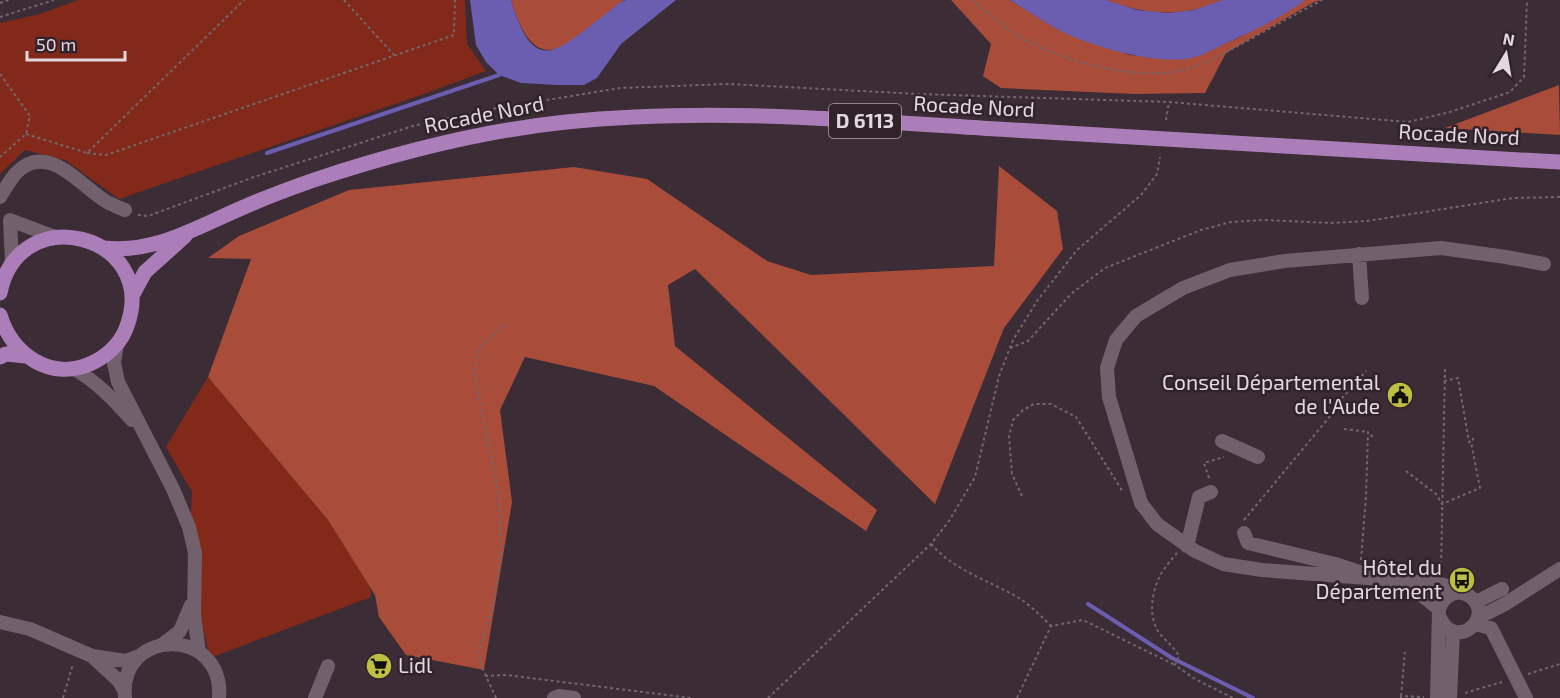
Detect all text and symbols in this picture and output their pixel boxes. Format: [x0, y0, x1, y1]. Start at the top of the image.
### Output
scale bar [27, 24, 124, 62]
north arrow [1476, 24, 1536, 84]
text: N [1501, 28, 1516, 49]
text: 50 m [36, 33, 76, 55]
street label: Rocade Nord [422, 90, 546, 137]
street label: Rocade Nord [913, 90, 1035, 121]
road number: D 6113 [829, 104, 901, 138]
street label: Rocade Nord [1398, 118, 1520, 149]
place label: Conseil Départemental de l'Aude [1162, 369, 1381, 418]
public building icon: Conseil Départemental de l'Aude [1385, 380, 1415, 410]
place label: Hôtel du Département [1315, 554, 1442, 603]
bus stop icon: Hôtel du Département [1447, 565, 1477, 595]
supermarket icon: Lidl [364, 651, 394, 681]
place label: Lidl [398, 652, 433, 677]

